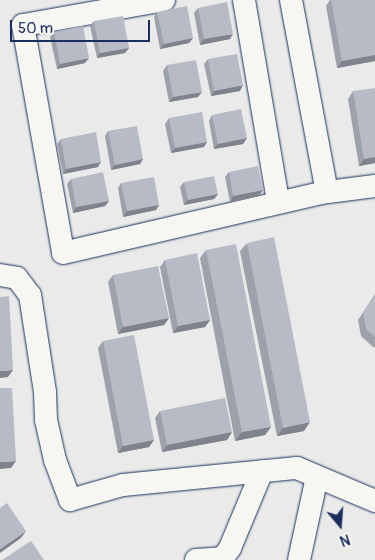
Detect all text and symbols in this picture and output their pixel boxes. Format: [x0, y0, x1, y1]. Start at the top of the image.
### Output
scale bar [12, 10, 152, 42]
text: 50 m [18, 19, 53, 38]
north arrow [315, 500, 365, 550]
text: N [338, 530, 352, 549]

